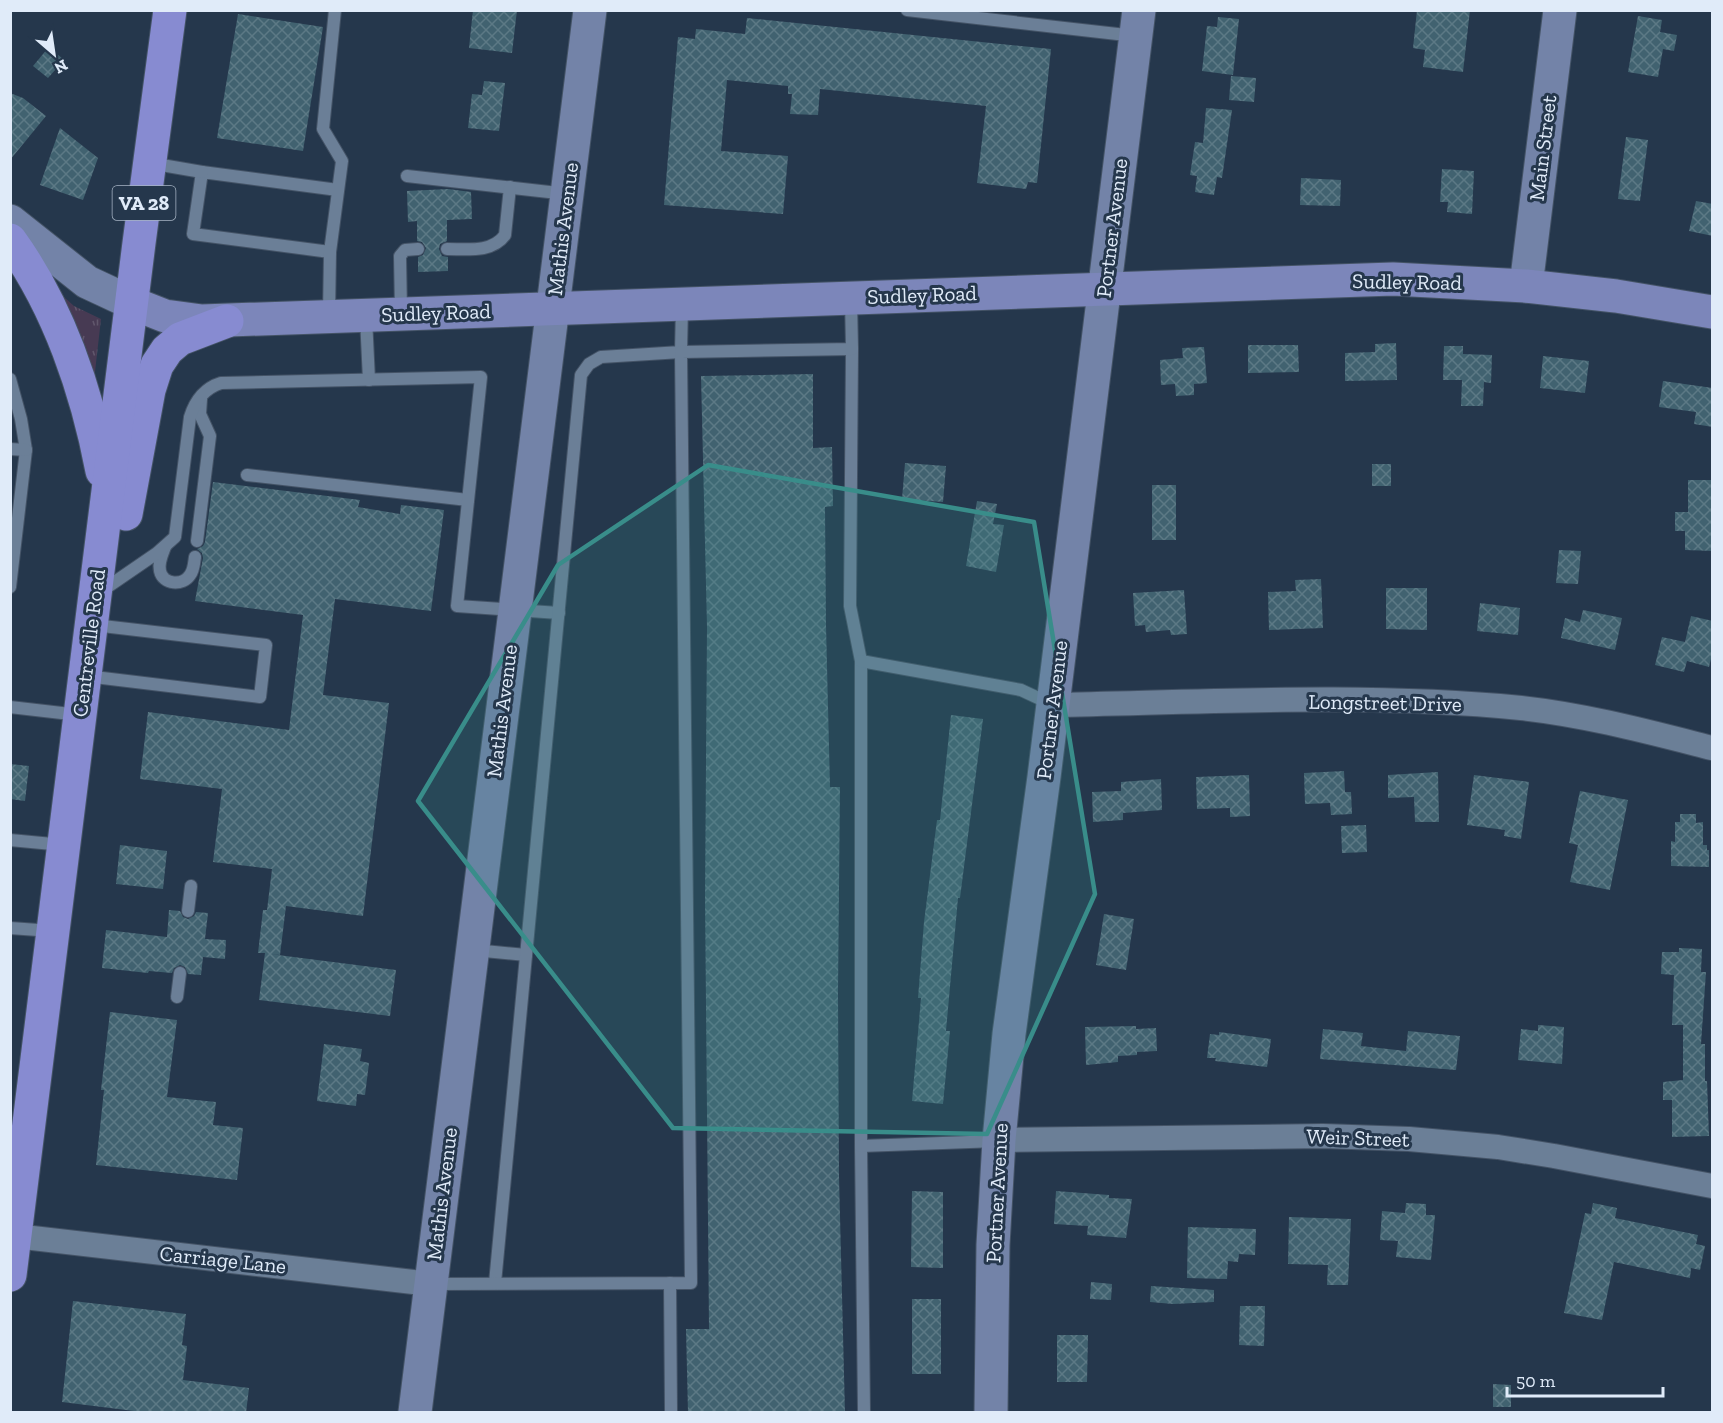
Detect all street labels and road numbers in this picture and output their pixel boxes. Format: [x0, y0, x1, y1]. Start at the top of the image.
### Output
street label: Main Street [1524, 93, 1561, 202]
street label: Portner Avenue [1091, 157, 1132, 299]
street label: Mathis Avenue [542, 161, 583, 297]
road number: VA 28 [112, 186, 176, 220]
street label: Sudley Road [1352, 268, 1463, 295]
street label: Sudley Road [867, 280, 978, 309]
street label: Sudley Road [381, 298, 492, 327]
street label: Centreville Road [67, 567, 110, 718]
street label: Portner Avenue [1031, 639, 1072, 781]
street label: Mathis Avenue [481, 643, 522, 779]
street label: Longstreet Drive [1308, 689, 1462, 716]
street label: Portner Avenue [980, 1122, 1013, 1264]
street label: Weir Street [1306, 1123, 1410, 1152]
street label: Mathis Avenue [421, 1126, 462, 1262]
street label: Carriage Lane [159, 1240, 288, 1279]

